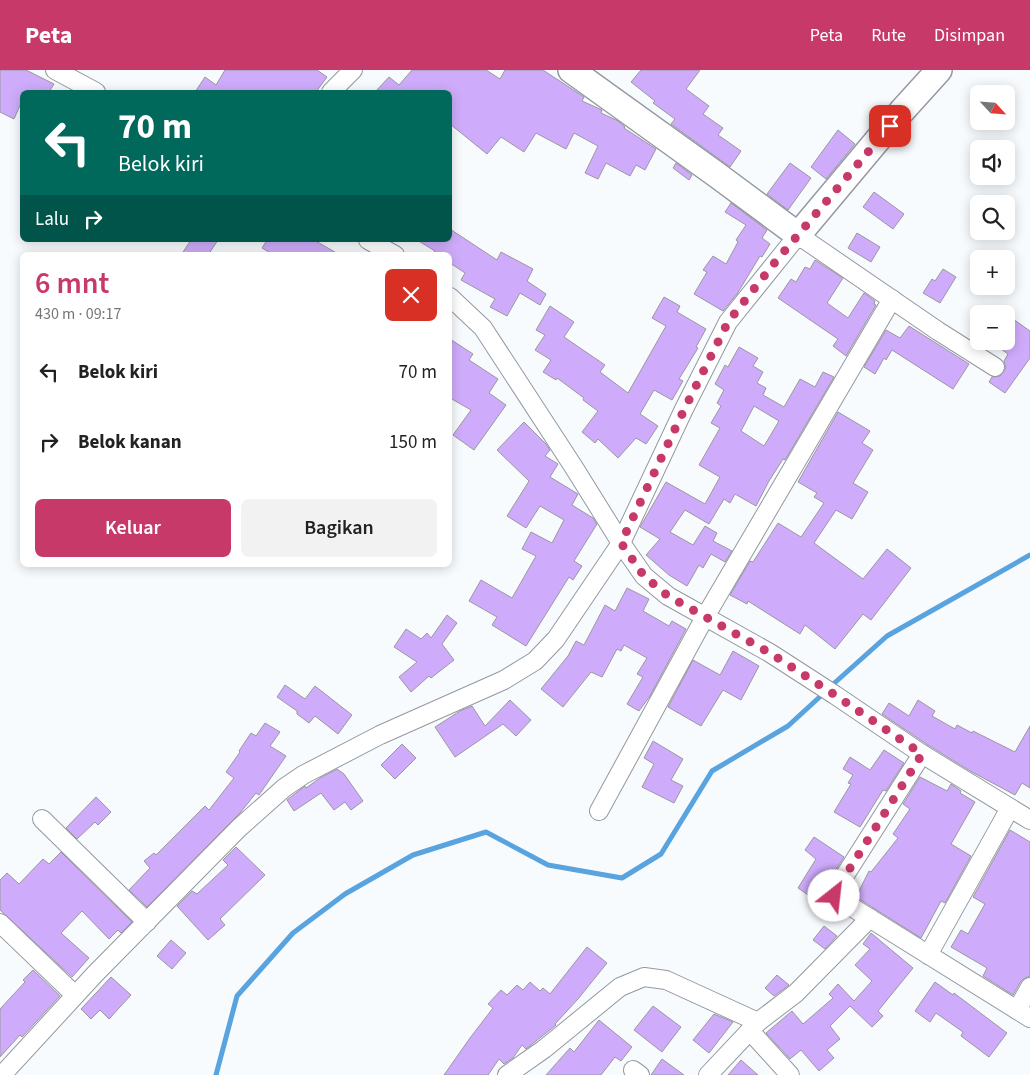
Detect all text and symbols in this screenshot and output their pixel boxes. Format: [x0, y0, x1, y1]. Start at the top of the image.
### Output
text: Peta [25, 18, 72, 53]
text: Peta [810, 23, 843, 48]
text: Rute [871, 23, 906, 48]
text: Disimpan [934, 23, 1005, 48]
north arrow [970, 85, 1015, 130]
map controls [970, 85, 1015, 350]
text: 70 m [118, 102, 192, 152]
pin [869, 105, 911, 147]
icon: left [35, 110, 100, 175]
icon: arrive [876, 112, 904, 140]
button: sound [970, 140, 1015, 185]
text: Belok kiri [118, 148, 204, 180]
button: search [970, 195, 1015, 240]
icon: right [79, 205, 107, 233]
text: Lalu [35, 206, 69, 233]
button: + [970, 250, 1015, 295]
text: 6 mnt [35, 262, 109, 305]
button: close [385, 269, 437, 321]
text: 430 m · 09:17 [35, 303, 122, 325]
button: − [970, 305, 1015, 350]
icon: left [35, 358, 63, 386]
text: Belok kiri [78, 359, 158, 386]
text: 70 m [399, 359, 437, 386]
icon: right [35, 428, 63, 456]
text: Belok kanan [78, 429, 182, 456]
text: 150 m [389, 429, 437, 456]
button: Keluar [35, 499, 231, 557]
button: Bagikan [241, 499, 437, 557]
position arrow [807, 869, 859, 921]

